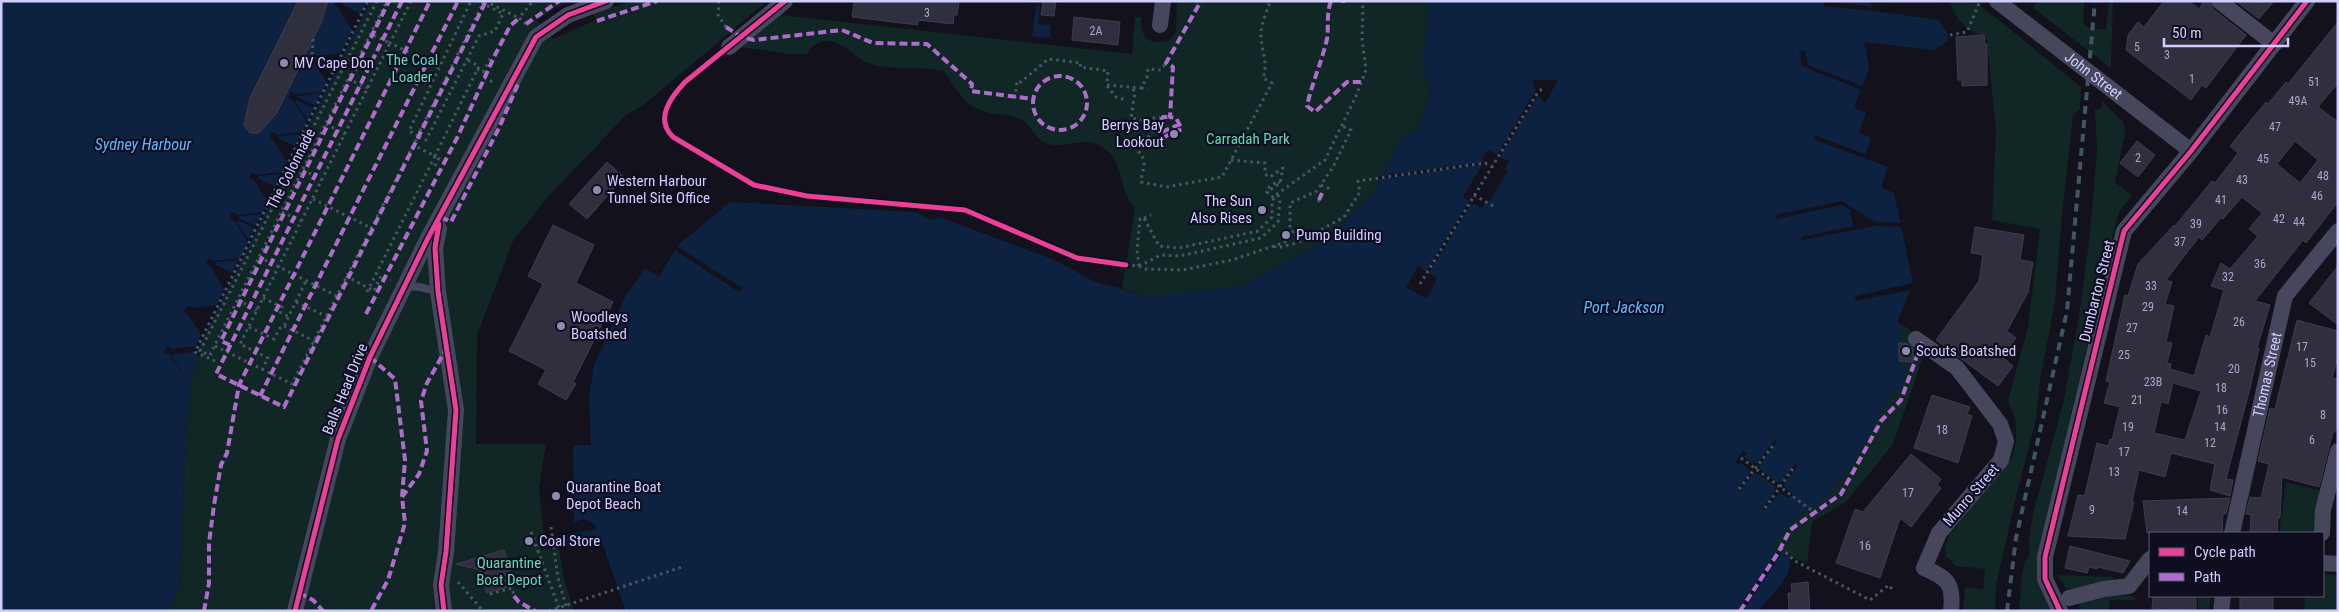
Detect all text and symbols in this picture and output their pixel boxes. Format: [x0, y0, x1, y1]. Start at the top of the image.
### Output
house number: 3 [924, 6, 930, 20]
scale bar [2164, 15, 2288, 47]
house number: 2A [1090, 24, 1103, 38]
text: 50 m [2172, 24, 2202, 42]
house number: 5 [2134, 40, 2140, 54]
street label: John Street [2061, 48, 2126, 104]
house number: 3 [2164, 48, 2170, 62]
park label: The Coal Loader [386, 51, 438, 86]
place label: MV Cape Don [294, 54, 374, 72]
marker: MV Cape Don [278, 57, 290, 69]
house number: 1 [2189, 72, 2195, 86]
house number: 51 [2308, 75, 2320, 89]
house number: 49A [2289, 94, 2307, 108]
place label: Berrys Bay Lookout [1101, 116, 1164, 151]
house number: 47 [2269, 120, 2281, 134]
street label: The Colonnade [263, 125, 319, 213]
marker: Berrys Bay Lookout [1168, 128, 1180, 140]
park label: Carradah Park [1206, 130, 1290, 148]
water label: Sydney Harbour [95, 135, 192, 154]
house number: 2 [2135, 151, 2141, 165]
house number: 45 [2257, 152, 2269, 166]
house number: 48 [2317, 169, 2329, 183]
place label: Western Harbour Tunnel Site Office [607, 172, 710, 207]
house number: 43 [2236, 173, 2248, 187]
marker: Western Harbour Tunnel Site Office [591, 184, 603, 196]
house number: 46 [2311, 189, 2323, 203]
place label: The Sun Also Rises [1190, 192, 1252, 227]
house number: 41 [2215, 193, 2227, 207]
marker: The Sun Also Rises [1256, 204, 1268, 216]
house number: 42 [2273, 212, 2285, 226]
house number: 44 [2293, 215, 2305, 229]
house number: 39 [2190, 217, 2202, 231]
place label: Pump Building [1296, 226, 1382, 244]
marker: Pump Building [1280, 229, 1292, 241]
house number: 37 [2174, 235, 2186, 249]
street label: Dumbarton Street [2076, 238, 2118, 344]
house number: 36 [2254, 257, 2266, 271]
house number: 32 [2222, 270, 2234, 284]
house number: 33 [2145, 279, 2157, 293]
water label: Port Jackson [1583, 298, 1665, 317]
house number: 29 [2142, 300, 2154, 314]
place label: Woodleys Boatshed [571, 308, 628, 343]
house number: 26 [2233, 315, 2245, 329]
marker: Woodleys Boatshed [555, 320, 567, 332]
house number: 27 [2126, 321, 2138, 335]
street label: Thomas Street [2249, 331, 2286, 419]
house number: 17 [2296, 340, 2308, 354]
street label: Balls Head Drive [319, 341, 371, 437]
place label: Scouts Boatshed [1916, 342, 2016, 360]
marker: Scouts Boatshed [1900, 345, 1912, 357]
house number: 25 [2118, 348, 2130, 362]
house number: 15 [2304, 356, 2316, 370]
house number: 20 [2228, 362, 2240, 376]
house number: 23B [2144, 375, 2162, 389]
house number: 18 [2215, 381, 2227, 395]
house number: 21 [2131, 393, 2143, 407]
house number: 16 [2216, 403, 2228, 417]
house number: 8 [2320, 408, 2326, 422]
house number: 19 [2122, 420, 2134, 434]
house number: 14 [2214, 420, 2226, 434]
house number: 18 [1936, 423, 1948, 437]
house number: 6 [2309, 433, 2315, 447]
house number: 12 [2204, 436, 2216, 450]
house number: 17 [2118, 445, 2130, 459]
street label: Munro Street [1939, 460, 2003, 530]
house number: 13 [2108, 465, 2120, 479]
place label: Quarantine Boat Depot Beach [566, 478, 661, 513]
house number: 17 [1902, 486, 1914, 500]
marker: Quarantine Boat Depot Beach [550, 490, 562, 502]
house number: 9 [2089, 503, 2095, 517]
house number: 14 [2176, 504, 2188, 518]
place label: Coal Store [539, 532, 600, 550]
legend [2149, 532, 2324, 597]
marker: Coal Store [523, 535, 535, 547]
house number: 16 [1859, 539, 1871, 553]
text: Cycle path [2194, 543, 2256, 561]
park label: Quarantine Boat Depot [476, 554, 542, 589]
text: Path [2194, 568, 2221, 586]

